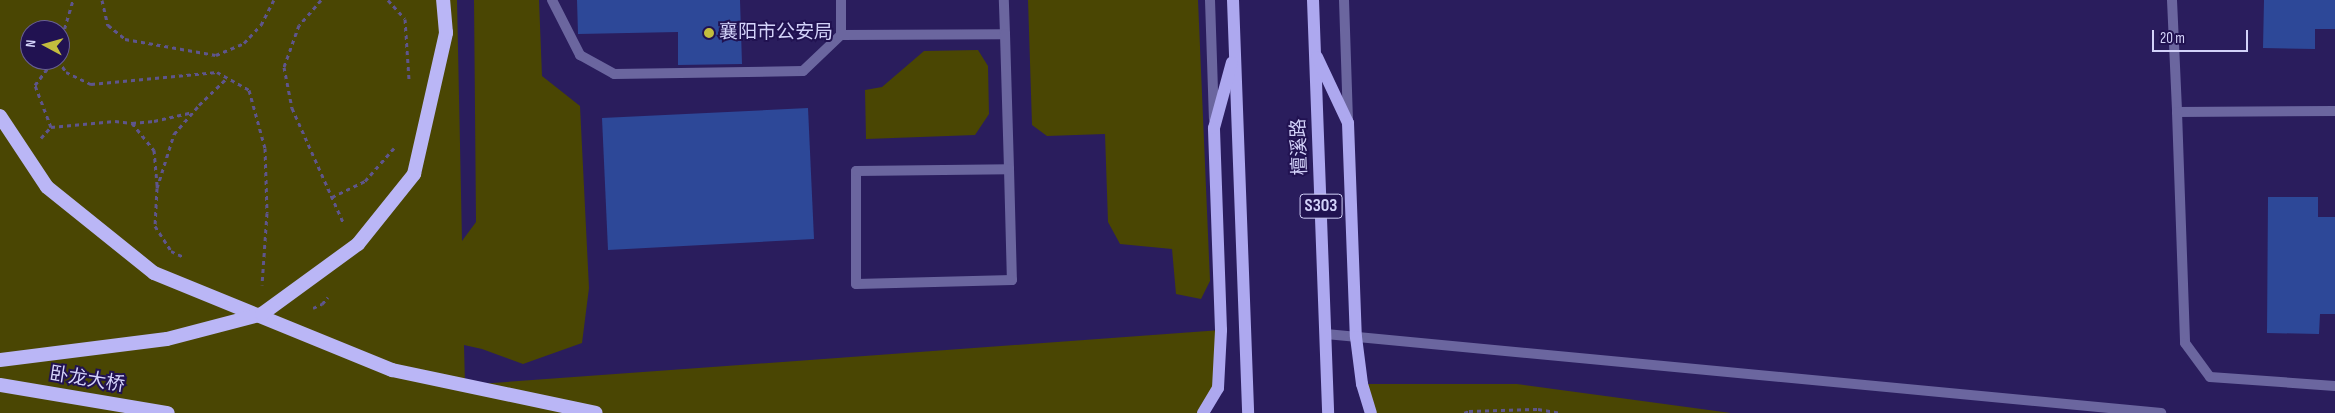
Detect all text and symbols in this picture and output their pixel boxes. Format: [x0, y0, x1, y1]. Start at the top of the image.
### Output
north arrow [20, 20, 70, 70]
scale bar [2155, 20, 2251, 52]
place label: 襄阳市公安局 [719, 22, 833, 44]
marker: 襄阳市公安局 [703, 27, 715, 39]
text: 20 m [2160, 29, 2185, 48]
text: N [22, 39, 39, 48]
street label: 檀溪路 [1288, 118, 1312, 176]
road number: S303 [1298, 190, 1344, 222]
street label: 卧龙大桥 [48, 363, 126, 397]

